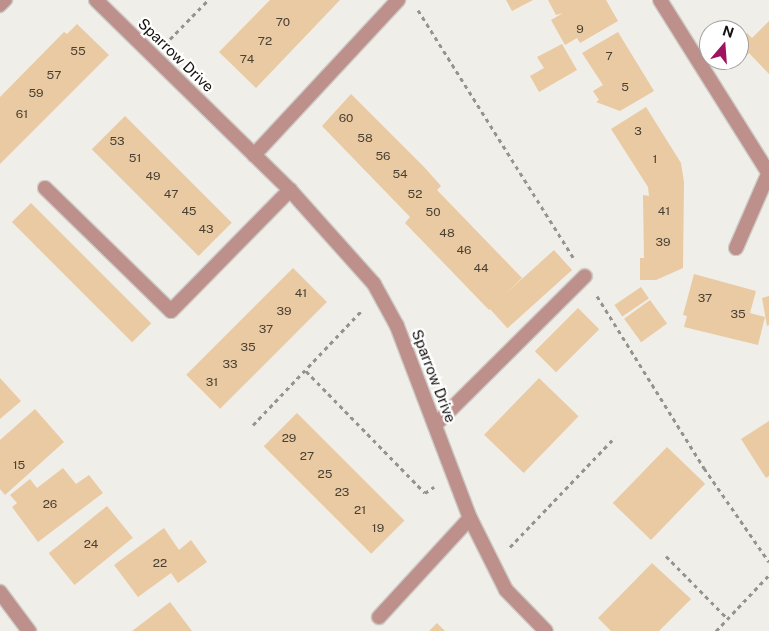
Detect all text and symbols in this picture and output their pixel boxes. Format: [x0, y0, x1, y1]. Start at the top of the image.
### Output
street label: Sparrow Drive [134, 14, 218, 96]
house number: 70 [276, 16, 290, 30]
north arrow [699, 20, 749, 70]
text: N [721, 22, 736, 41]
house number: 9 [576, 23, 584, 37]
house number: 72 [258, 35, 272, 49]
house number: 55 [70, 45, 86, 59]
house number: 7 [605, 50, 613, 64]
house number: 74 [240, 53, 254, 67]
house number: 57 [47, 69, 61, 83]
house number: 5 [621, 81, 629, 95]
house number: 59 [28, 87, 44, 101]
house number: 61 [16, 108, 28, 122]
house number: 60 [339, 112, 353, 126]
house number: 3 [634, 125, 642, 139]
house number: 58 [357, 132, 373, 146]
house number: 53 [109, 135, 125, 149]
house number: 56 [375, 150, 391, 164]
house number: 51 [129, 152, 141, 166]
house number: 1 [653, 153, 657, 167]
house number: 54 [392, 168, 408, 182]
house number: 49 [145, 170, 161, 184]
house number: 47 [164, 188, 178, 202]
house number: 52 [408, 188, 422, 202]
house number: 45 [181, 205, 197, 219]
house number: 41 [658, 205, 670, 219]
house number: 50 [425, 206, 441, 220]
house number: 43 [198, 223, 214, 237]
house number: 48 [439, 227, 455, 241]
house number: 39 [656, 236, 670, 250]
house number: 46 [456, 244, 472, 258]
house number: 44 [473, 262, 489, 276]
house number: 41 [295, 287, 307, 301]
house number: 37 [698, 292, 712, 306]
house number: 39 [277, 305, 291, 319]
house number: 35 [730, 308, 746, 322]
house number: 37 [259, 323, 273, 337]
street label: Sparrow Drive [408, 327, 460, 425]
house number: 35 [240, 341, 256, 355]
house number: 33 [222, 358, 238, 372]
house number: 31 [206, 376, 218, 390]
house number: 29 [282, 432, 296, 446]
house number: 27 [300, 450, 314, 464]
house number: 15 [13, 459, 25, 473]
house number: 25 [318, 468, 332, 482]
house number: 23 [335, 486, 349, 500]
house number: 26 [43, 498, 57, 512]
house number: 21 [354, 504, 366, 518]
house number: 19 [372, 522, 384, 536]
house number: 24 [84, 538, 98, 552]
house number: 22 [153, 557, 167, 571]

